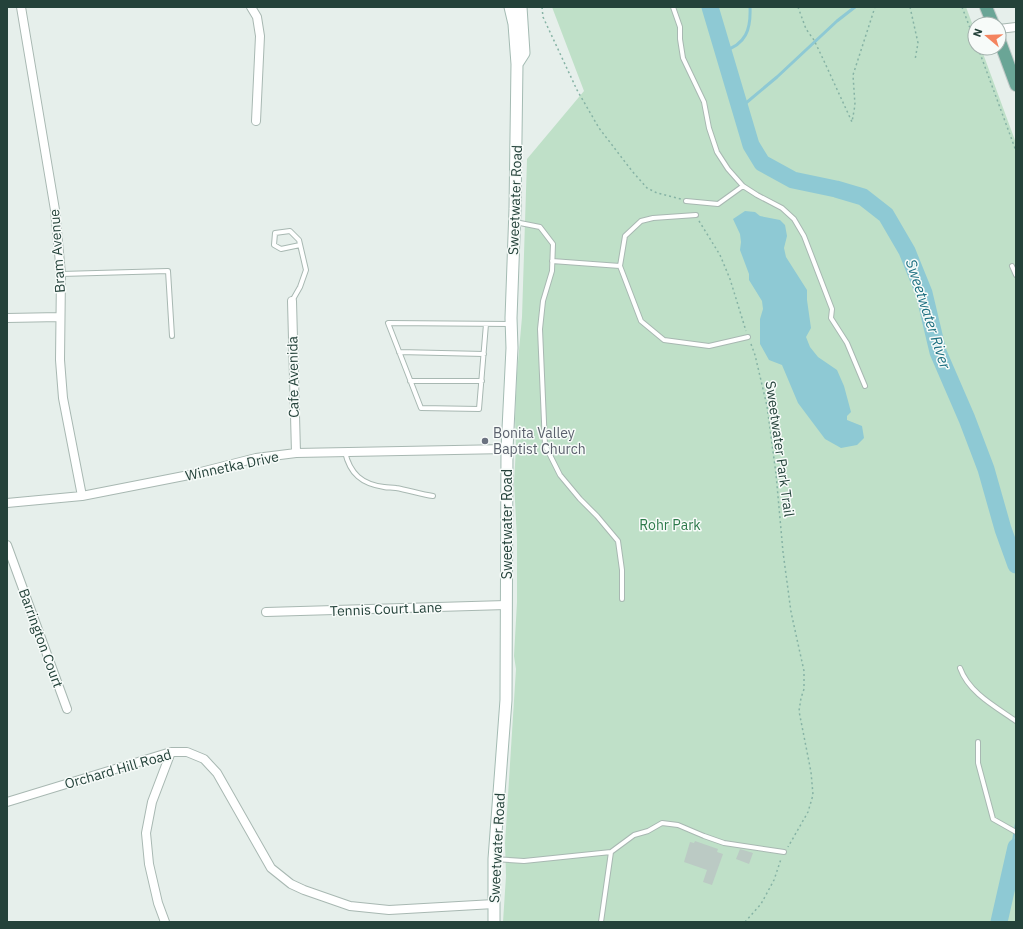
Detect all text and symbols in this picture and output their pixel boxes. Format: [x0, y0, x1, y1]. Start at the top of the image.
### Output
north arrow [967, 16, 1007, 56]
text: N [970, 27, 985, 39]
street label: Sweetwater Road [504, 145, 526, 255]
street label: Bram Avenue [45, 208, 69, 294]
water label: Sweetwater River [902, 257, 955, 372]
street label: Cafe Avenida [283, 335, 303, 418]
street label: Sweetwater Park Trail [762, 380, 798, 518]
place label: Bonita Valley Baptist Church [493, 424, 586, 458]
marker: Bonita Valley Baptist Church [480, 436, 490, 446]
street label: Winnetka Drive [184, 447, 281, 485]
street label: Sweetwater Road [498, 469, 516, 579]
park label: Rohr Park [639, 516, 701, 534]
street label: Barrington Court [15, 586, 67, 690]
street label: Tennis Court Lane [330, 598, 443, 620]
street label: Orchard Hill Road [62, 745, 174, 793]
street label: Sweetwater Road [485, 792, 509, 904]

